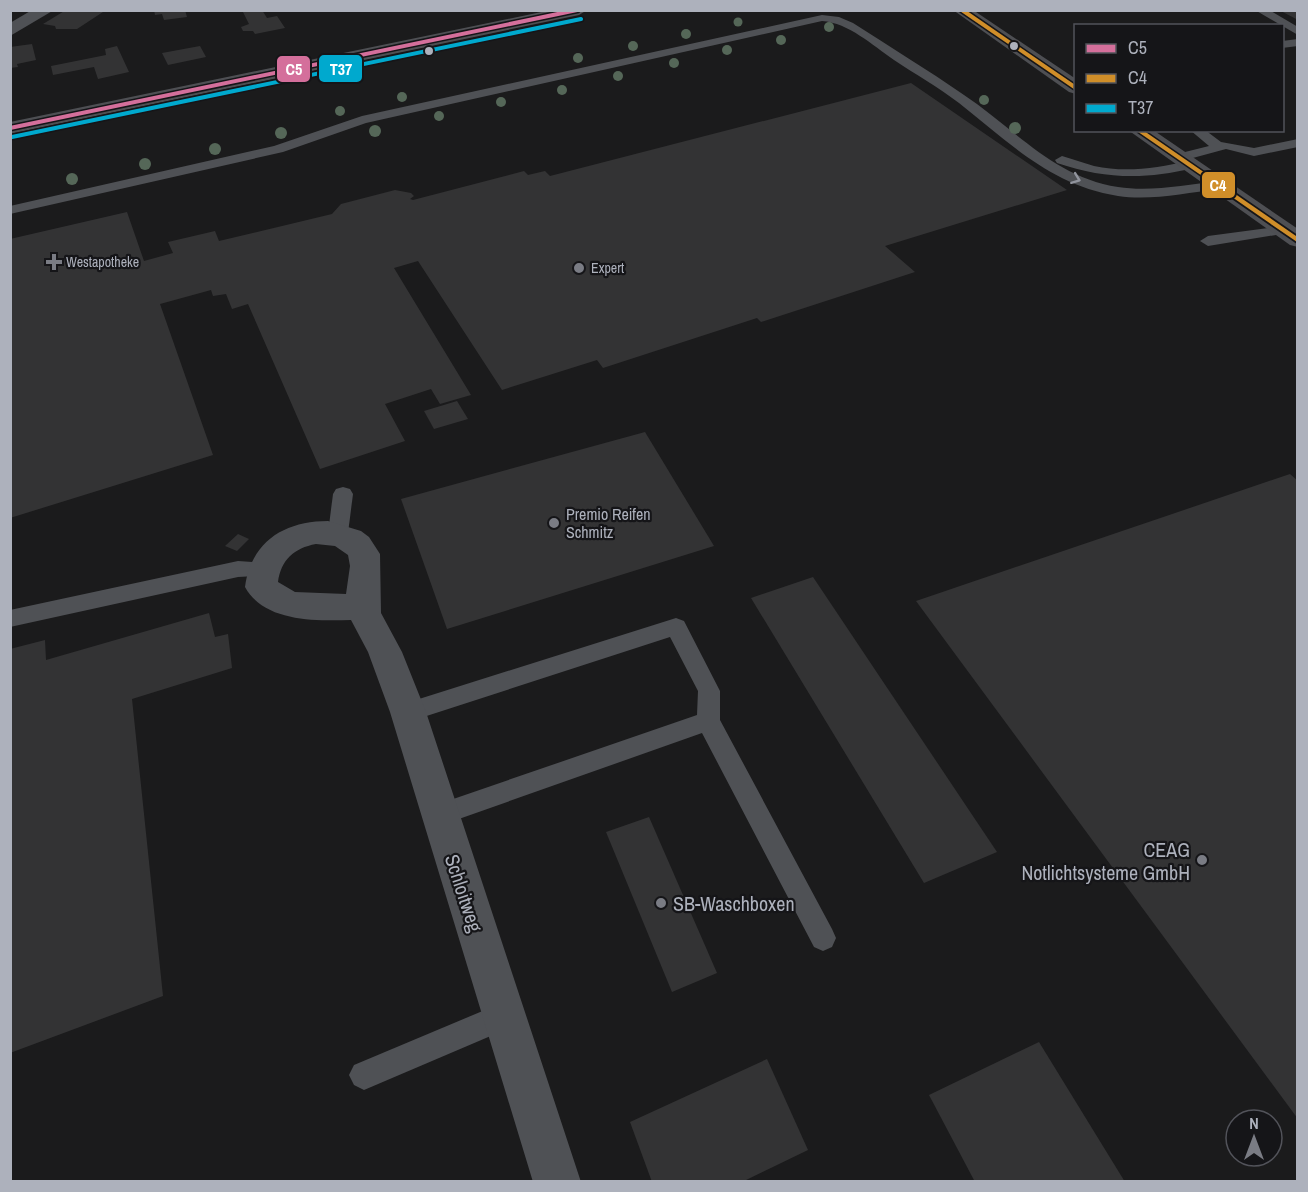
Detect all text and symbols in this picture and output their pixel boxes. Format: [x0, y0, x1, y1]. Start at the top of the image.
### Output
legend [1074, 24, 1284, 132]
text: C5 [1128, 35, 1147, 60]
unlabelled marker [1008, 40, 1020, 52]
unlabelled marker [423, 45, 435, 57]
line badge: T37 [318, 54, 363, 83]
line badge: C5 [276, 55, 311, 83]
text: C5 [286, 58, 302, 80]
text: T37 [330, 58, 352, 80]
text: C4 [1128, 65, 1147, 90]
text: T37 [1128, 95, 1153, 120]
line badge: C4 [1201, 171, 1236, 199]
one-way arrow [1070, 172, 1081, 184]
text: C4 [1210, 174, 1227, 196]
place label: Westapotheke [66, 253, 139, 271]
marker: Westapotheke [47, 255, 61, 269]
place label: Expert [591, 259, 624, 277]
marker: Expert [572, 261, 586, 275]
place label: Premio Reifen Schmitz [566, 503, 651, 543]
marker: Premio Reifen Schmitz [547, 516, 561, 530]
place label: CEAG Notlichtsysteme GmbH [1021, 836, 1190, 886]
street label: Schloitweg [439, 851, 489, 935]
marker: CEAG Notlichtsysteme GmbH [1195, 853, 1209, 867]
place label: SB-Waschboxen [673, 890, 795, 917]
marker: SB-Waschboxen [654, 896, 668, 910]
north arrow [1224, 1108, 1284, 1168]
text: N [1249, 1112, 1259, 1134]

